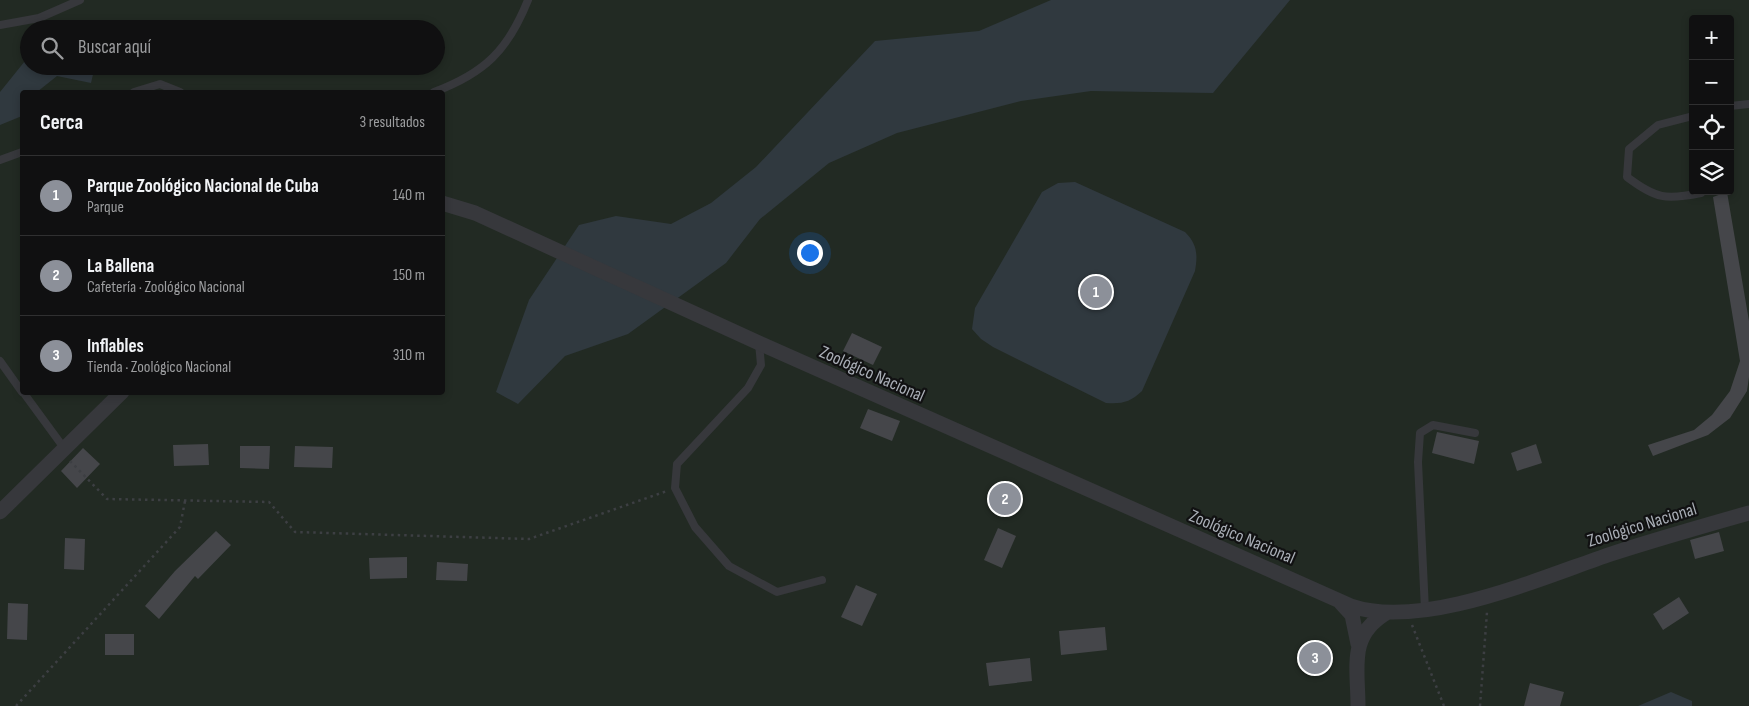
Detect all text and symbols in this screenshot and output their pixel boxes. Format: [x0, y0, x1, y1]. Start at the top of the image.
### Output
map controls [1689, 15, 1734, 195]
button: + [1689, 15, 1734, 60]
search box [20, 20, 445, 75]
icon: search [38, 34, 66, 62]
text: Buscar aquí [78, 36, 151, 59]
button: − [1689, 60, 1734, 105]
button: locate [1689, 105, 1734, 150]
text: Cerca [40, 110, 83, 135]
text: 3 resultados [360, 113, 425, 132]
button: layers [1689, 150, 1734, 195]
text: Parque Zoológico Nacional de Cuba [87, 175, 319, 198]
text: 1 [53, 186, 59, 205]
text: 140 m [393, 186, 425, 205]
text: Parque [87, 198, 124, 217]
your location [797, 240, 823, 266]
text: La Ballena [87, 255, 154, 278]
text: 2 [52, 266, 60, 285]
text: 150 m [393, 266, 425, 285]
pin: 1 [1080, 273, 1112, 311]
text: Cafetería · Zoológico Nacional [87, 278, 245, 297]
text: Inflables [87, 335, 144, 358]
street label: Zoológico Nacional [816, 341, 928, 407]
text: 3 [52, 346, 60, 365]
text: 310 m [393, 346, 425, 365]
text: Tienda · Zoológico Nacional [87, 358, 231, 377]
pin: 2 [989, 480, 1021, 518]
street label: Zoológico Nacional [1585, 498, 1699, 552]
street label: Zoológico Nacional [1186, 505, 1298, 569]
pin: 3 [1299, 639, 1331, 677]

